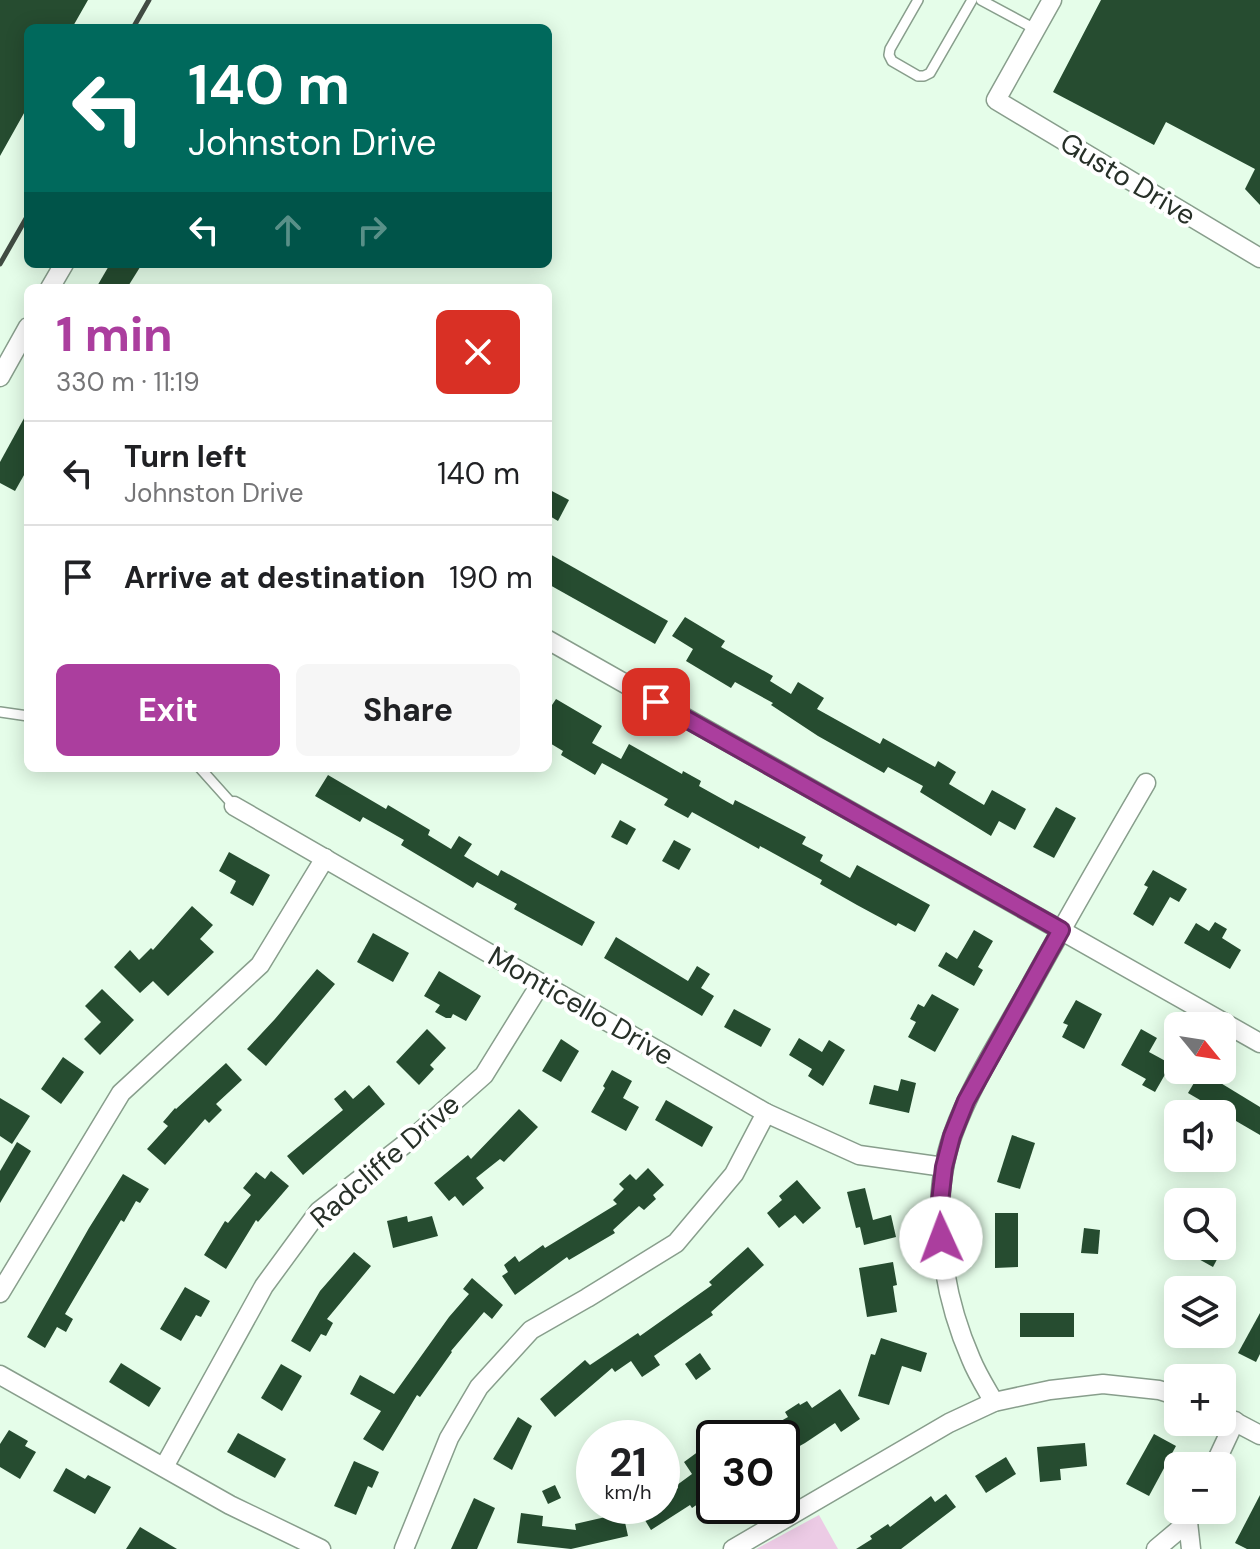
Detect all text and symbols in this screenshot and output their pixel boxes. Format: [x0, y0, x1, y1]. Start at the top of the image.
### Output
text: 140 m [188, 48, 350, 121]
icon: left [56, 56, 160, 160]
text: Johnston Drive [188, 119, 436, 166]
street label: Gusto Drive [1053, 124, 1203, 234]
icon: left [182, 208, 226, 252]
icon: ahead [266, 208, 310, 252]
icon: right [350, 208, 394, 252]
text: 1 min [56, 303, 173, 366]
button: close [436, 310, 520, 394]
text: 330 m · 11:19 [56, 365, 200, 399]
text: Turn left [124, 437, 247, 476]
icon: left [56, 451, 100, 495]
text: 140 m [437, 454, 520, 493]
text: Johnston Drive [124, 476, 303, 510]
icon: arrive [56, 555, 100, 599]
text: Arrive at destination [124, 558, 425, 597]
text: 190 m [449, 558, 533, 597]
button: Exit [56, 664, 280, 756]
button: Share [296, 664, 520, 756]
pin [622, 668, 690, 736]
icon: arrive [634, 680, 678, 724]
street label: Monticello Drive [481, 938, 681, 1074]
north arrow [1164, 1012, 1236, 1084]
map controls [1164, 1012, 1236, 1524]
street label: Radcliffe Drive [303, 1086, 467, 1236]
button: sound [1164, 1100, 1236, 1172]
button: search [1164, 1188, 1236, 1260]
position arrow [899, 1196, 983, 1280]
button: layers [1164, 1276, 1236, 1348]
button: + [1164, 1364, 1236, 1436]
speed limit sign: 30 [696, 1420, 800, 1524]
text: 21 [609, 1436, 647, 1488]
button: − [1164, 1452, 1236, 1524]
text: km/h [604, 1479, 652, 1505]

